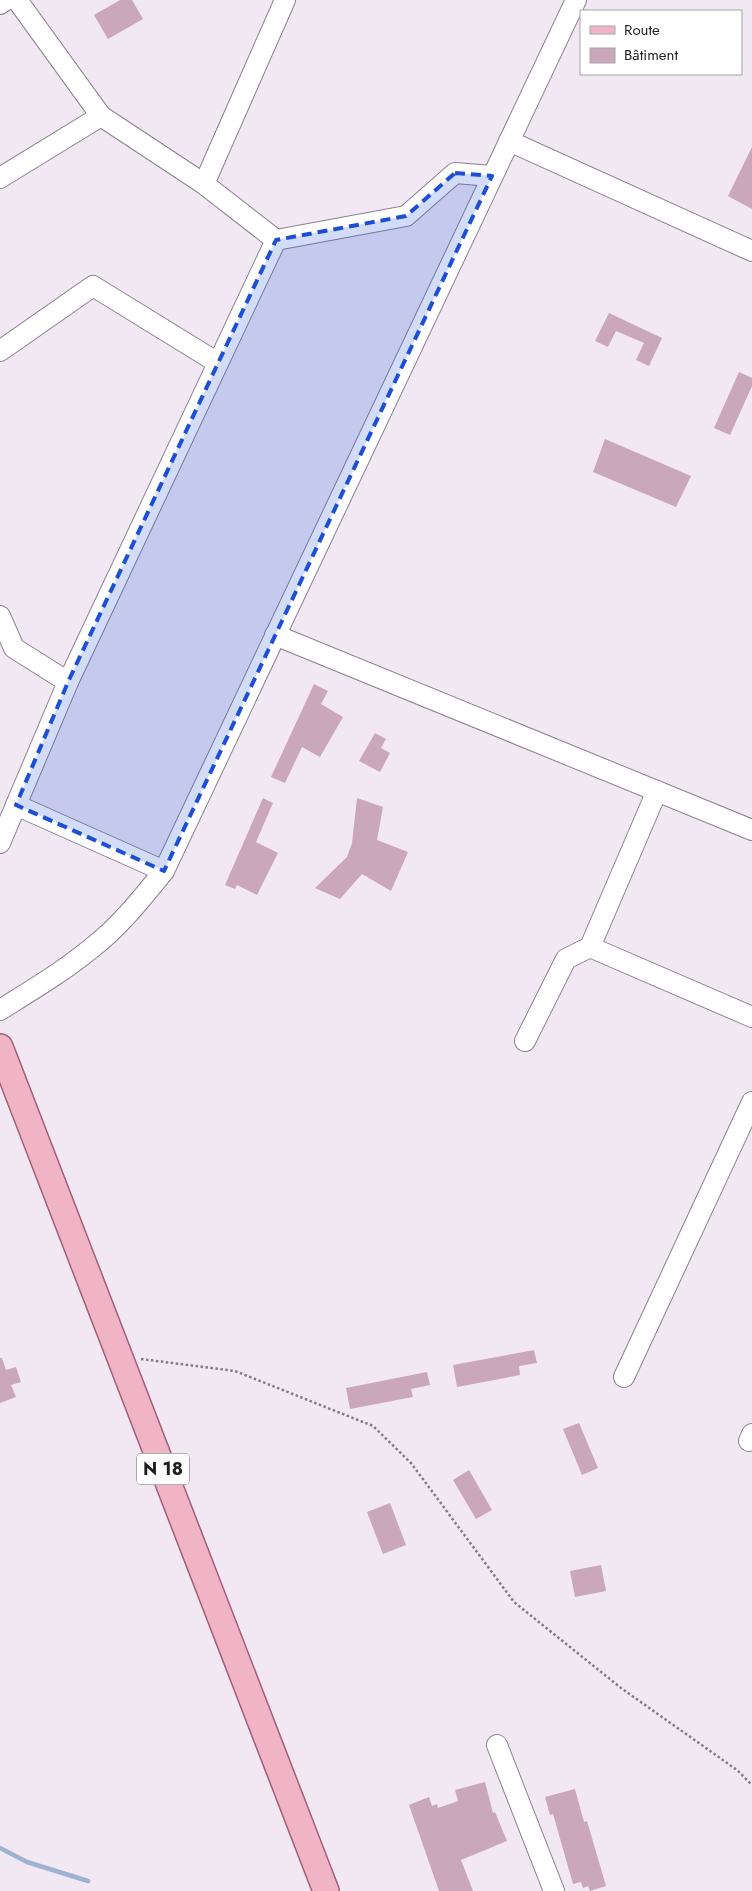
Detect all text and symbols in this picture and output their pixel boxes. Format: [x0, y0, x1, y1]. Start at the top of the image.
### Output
legend [580, 10, 742, 75]
text: Route [624, 19, 660, 41]
text: Bâtiment [624, 44, 678, 66]
road number: N 18 [137, 1454, 189, 1485]

